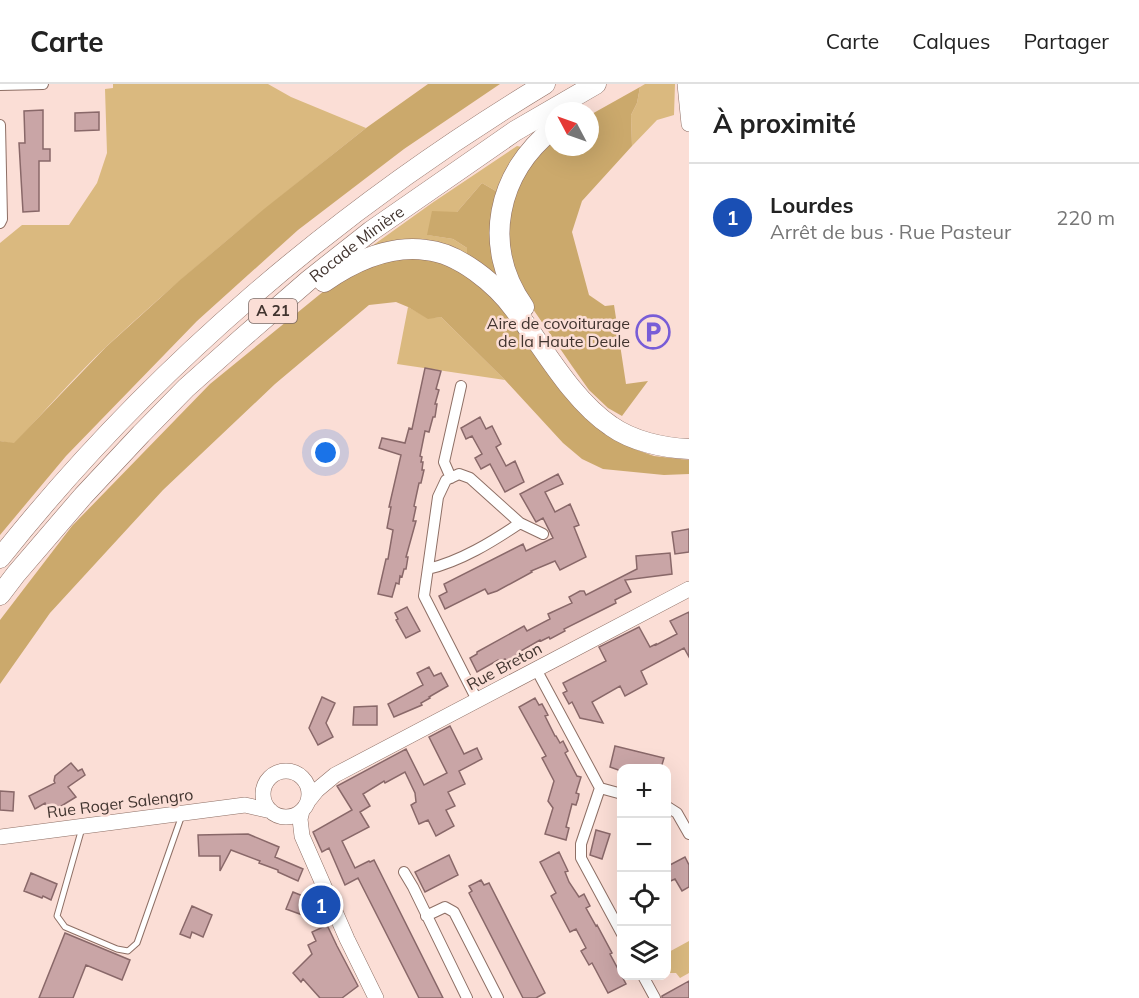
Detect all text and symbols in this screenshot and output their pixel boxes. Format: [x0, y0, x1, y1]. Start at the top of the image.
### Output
text: Carte [30, 24, 104, 59]
text: Carte [826, 28, 879, 54]
text: Calques [912, 28, 990, 54]
text: Partager [1023, 28, 1109, 54]
north arrow [545, 102, 599, 156]
text: À proximité [713, 107, 856, 140]
text: Lourdes [770, 191, 854, 219]
street label: Rocade Minière [305, 201, 408, 286]
text: 1 [727, 205, 739, 230]
text: 220 m [1056, 205, 1115, 230]
text: Arrêt de bus · Rue Pasteur [770, 219, 1011, 244]
road number: A 21 [249, 299, 297, 323]
place label: Aire de covoiturage de la Haute Deule [487, 313, 630, 351]
parking icon: Aire de covoiturage de la Haute Deule [635, 314, 671, 350]
your location [311, 438, 340, 467]
street label: Rue Breton [463, 638, 545, 694]
map controls [617, 764, 671, 980]
button: + [617, 764, 671, 818]
street label: Rue Roger Salengro [46, 784, 194, 822]
button: − [617, 818, 671, 872]
button: locate [617, 872, 671, 926]
pin: 1 [302, 882, 340, 928]
button: layers [617, 926, 671, 980]

